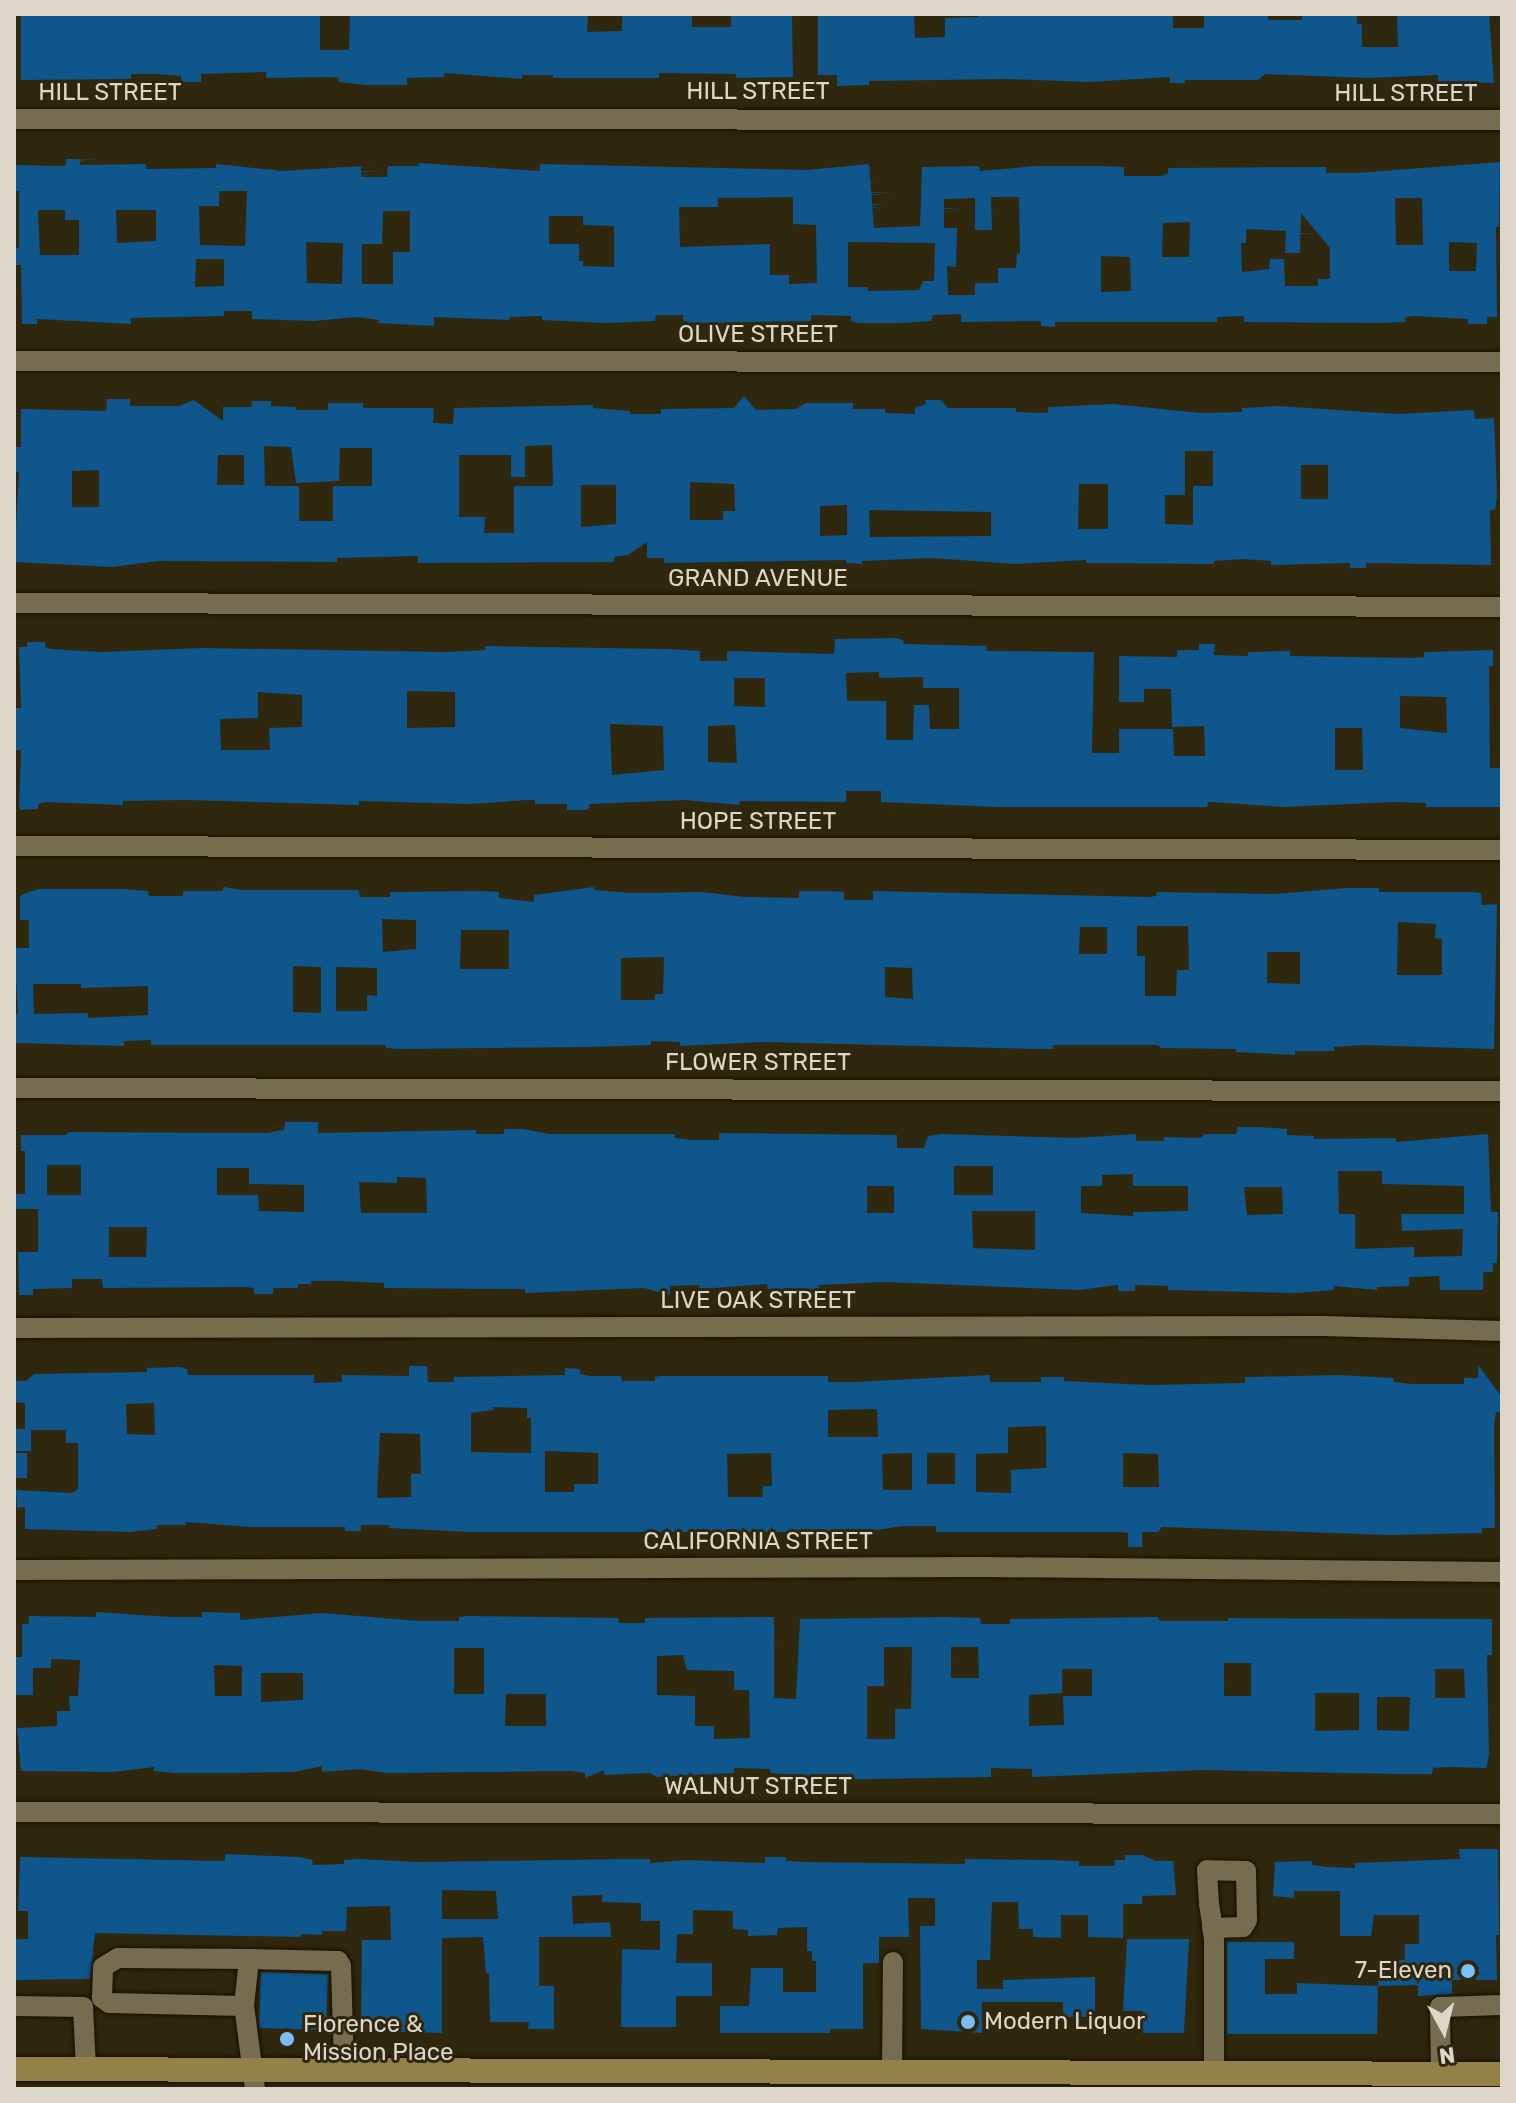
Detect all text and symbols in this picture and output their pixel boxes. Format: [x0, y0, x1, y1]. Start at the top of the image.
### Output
street label: HILL STREET [686, 78, 830, 106]
street label: HILL STREET [38, 79, 182, 107]
street label: HILL STREET [1334, 80, 1478, 108]
street label: OLIVE STREET [678, 321, 838, 349]
street label: GRAND AVENUE [668, 565, 848, 593]
street label: HOPE STREET [680, 808, 836, 836]
street label: FLOWER STREET [665, 1049, 851, 1077]
street label: LIVE OAK STREET [660, 1287, 856, 1315]
street label: CALIFORNIA STREET [643, 1528, 873, 1556]
street label: WALNUT STREET [664, 1773, 852, 1801]
place label: 7-Eleven [1355, 1957, 1452, 1985]
marker: 7-Eleven [1459, 1962, 1477, 1980]
north arrow [1404, 1991, 1484, 2071]
place label: Modern Liquor [984, 2008, 1145, 2036]
place label: Florence & Mission Place [303, 2011, 454, 2067]
marker: Modern Liquor [959, 2013, 977, 2031]
marker: Florence & Mission Place [278, 2030, 296, 2048]
text: N [1437, 2041, 1456, 2070]

